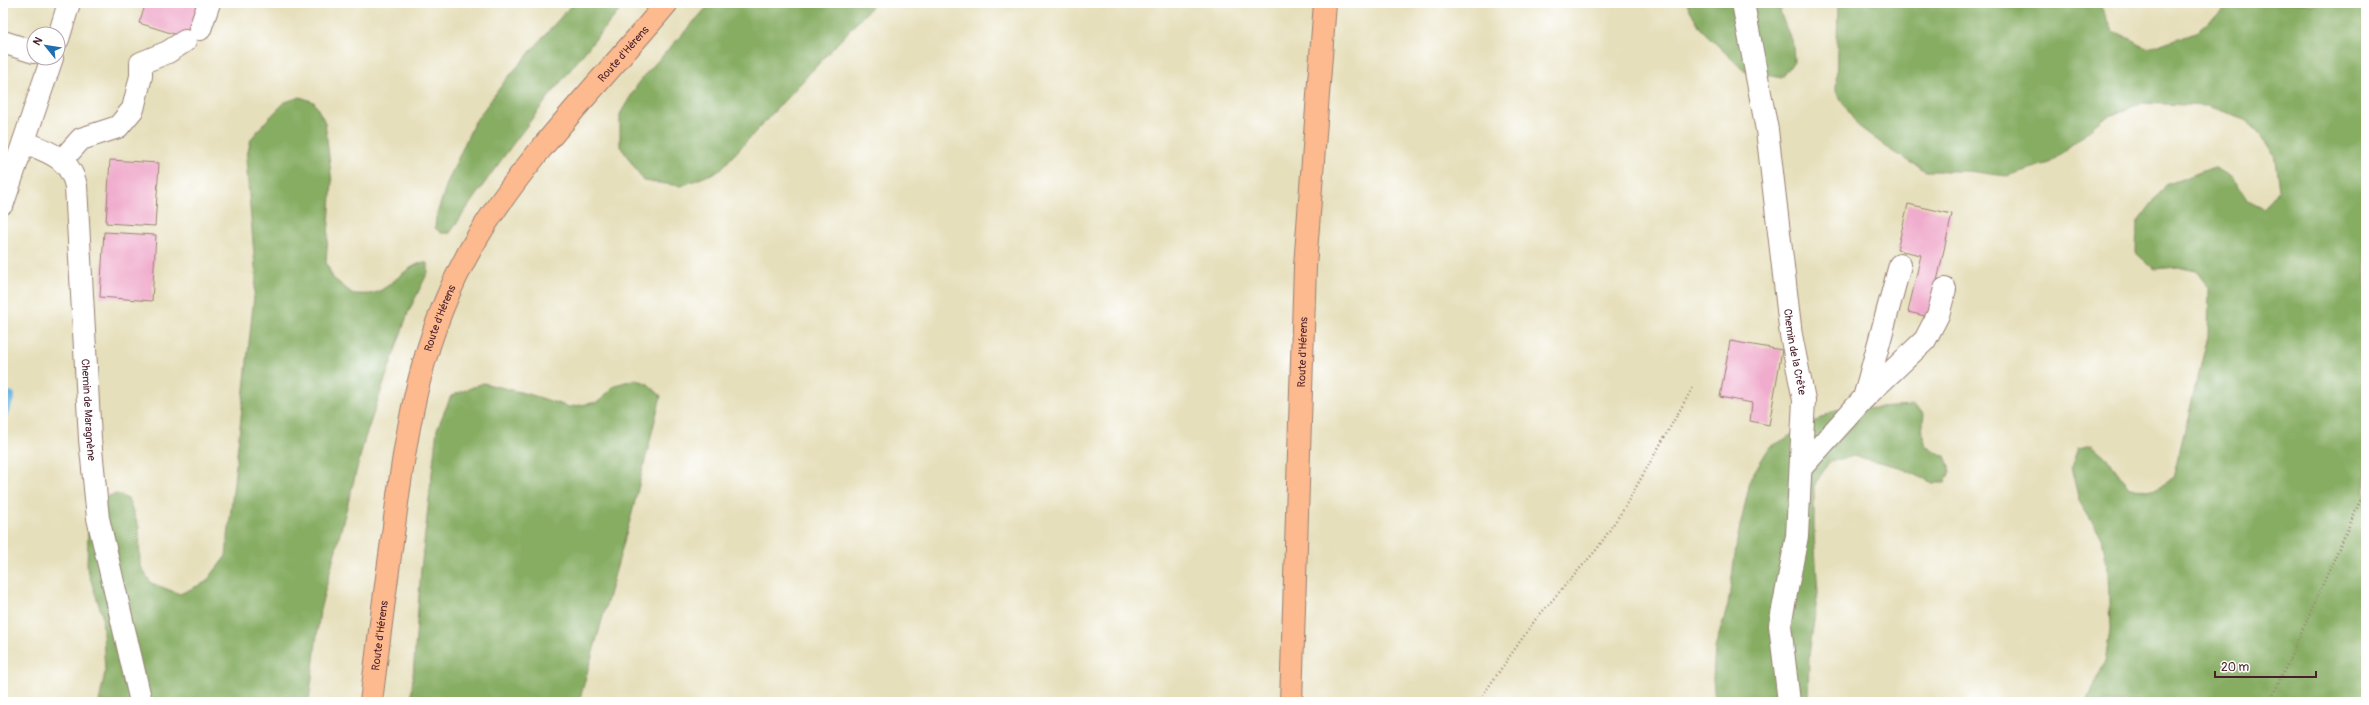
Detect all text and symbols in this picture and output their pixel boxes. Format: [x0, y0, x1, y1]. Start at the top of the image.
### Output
street label: Route d'Hérens [595, 23, 651, 85]
north arrow [26, 26, 66, 66]
text: N [30, 34, 46, 48]
street label: Route d'Hérens [421, 283, 458, 353]
street label: Chemin de la Crête [1781, 308, 1809, 397]
street label: Route d'Hérens [1295, 317, 1310, 388]
street label: Chemin de Maragnène [79, 358, 99, 462]
street label: Route d'Hérens [369, 600, 390, 671]
scale bar [2215, 653, 2316, 679]
text: 20 m [2221, 660, 2250, 675]

